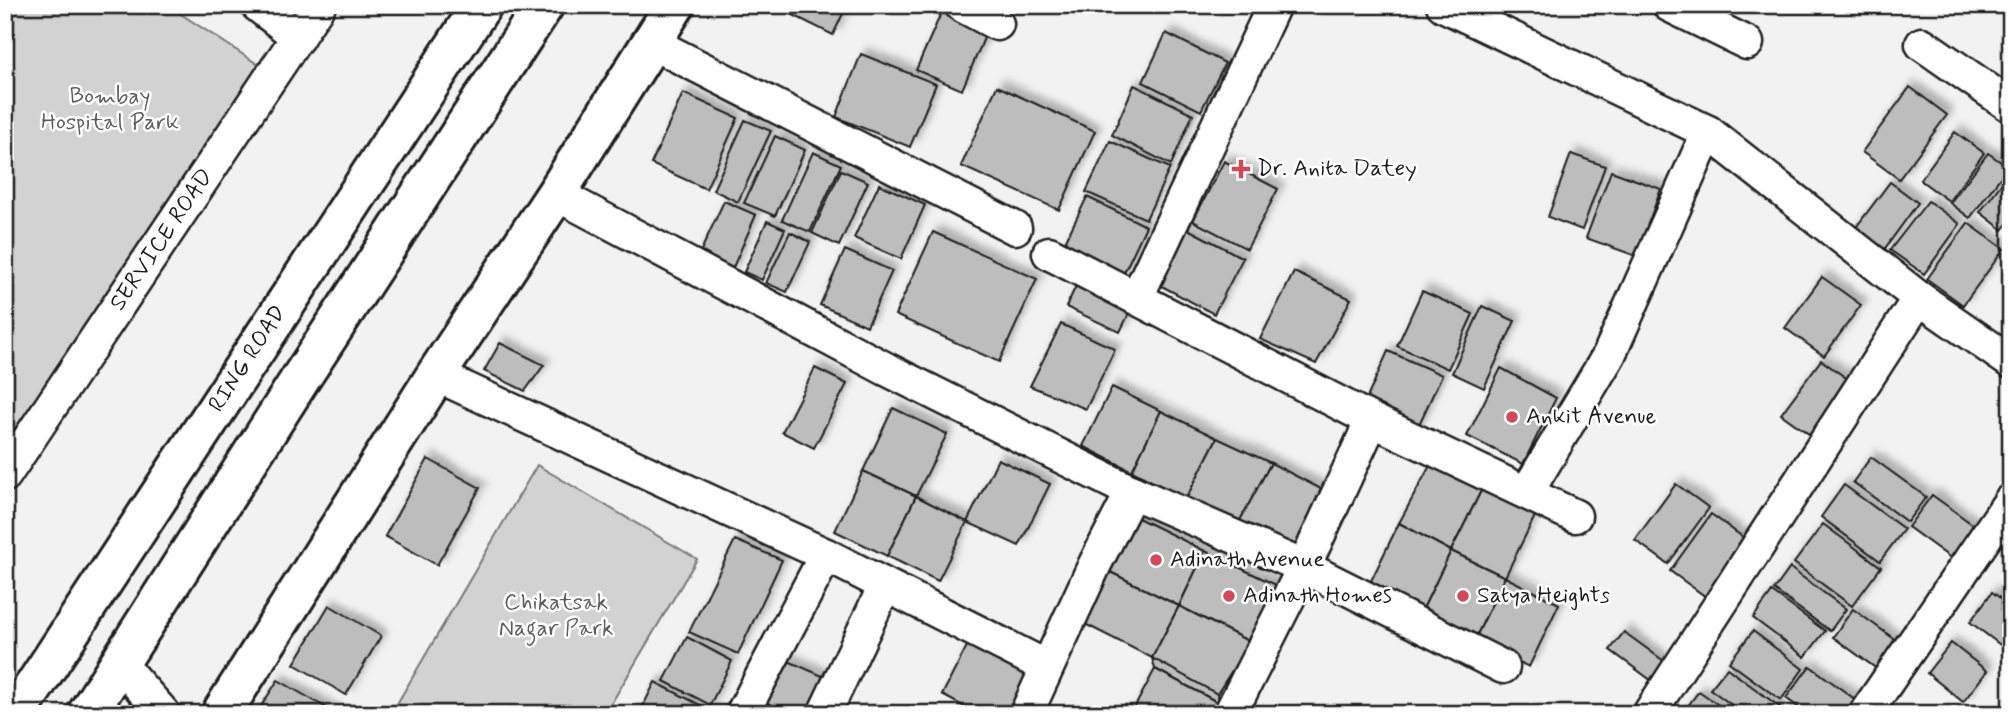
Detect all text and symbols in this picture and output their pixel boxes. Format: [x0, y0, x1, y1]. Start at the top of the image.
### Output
park label: Bombay Hospital Park [41, 82, 179, 138]
place label: Dr. Anita Datey [1257, 154, 1417, 184]
marker: Dr. Anita Datey [1231, 159, 1251, 179]
street label: SERVICE ROAD [103, 163, 221, 317]
street label: RING ROAD [202, 300, 294, 418]
place label: Ankit Avenue [1526, 402, 1656, 432]
marker: Ankit Avenue [1504, 409, 1520, 425]
place label: Adinath Avenue [1170, 545, 1325, 575]
marker: Adinath Avenue [1148, 552, 1164, 568]
place label: Adinath Homes [1243, 581, 1392, 611]
place label: Satya Heights [1477, 581, 1610, 611]
park label: Chikatsak Nagar Park [499, 588, 613, 646]
marker: Adinath Homes [1221, 588, 1237, 604]
marker: Satya Heights [1455, 588, 1471, 604]

